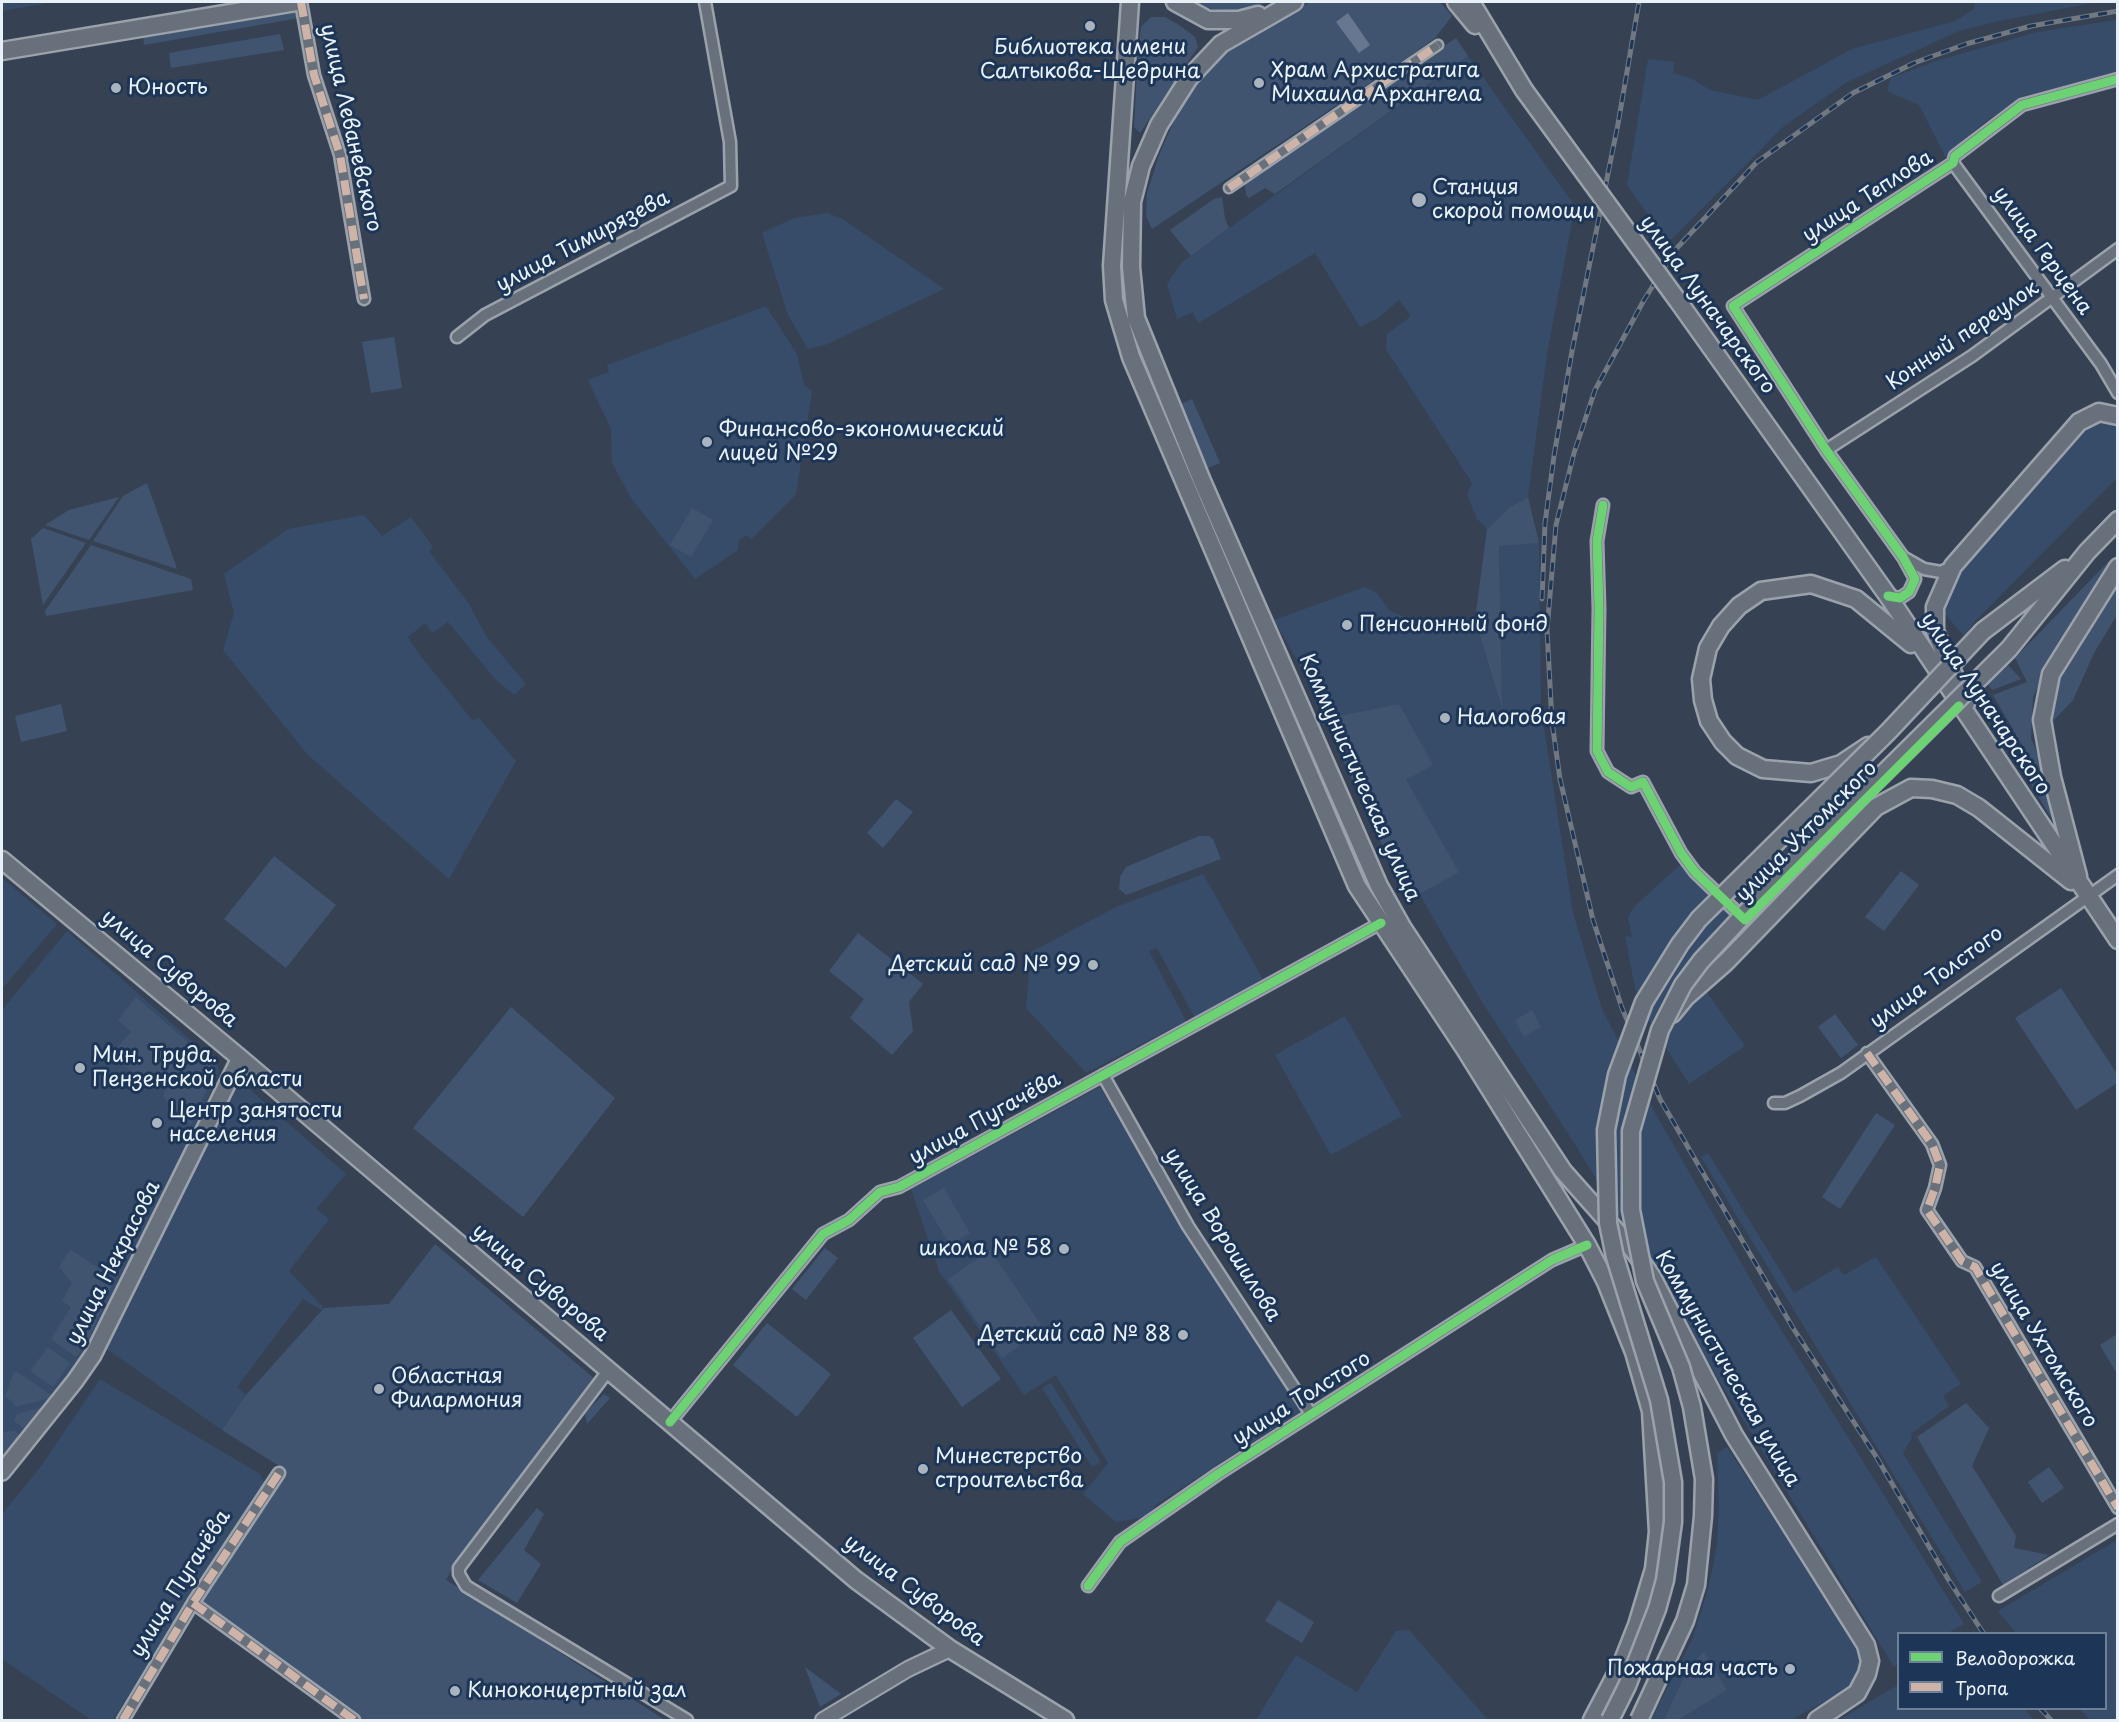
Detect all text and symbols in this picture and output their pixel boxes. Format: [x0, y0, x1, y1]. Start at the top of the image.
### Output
marker: Библиотека имени Салтыкова-Щедрина [1083, 19, 1097, 33]
street label: улица Леваневского [314, 22, 386, 234]
place label: Библиотека имени Салтыкова-Щедрина [980, 35, 1200, 85]
place label: Храм Архистратига Михаила Архангела [1271, 58, 1482, 108]
place label: Юность [128, 75, 208, 101]
marker: Храм Архистратига Михаила Архангела [1252, 76, 1266, 90]
marker: Юность [109, 81, 123, 95]
street label: улица Теплова [1798, 145, 1938, 249]
place label: Станция скорой помощи [1432, 175, 1595, 225]
street label: улица Герцена [1987, 182, 2097, 320]
street label: улица Тимирязева [492, 186, 674, 298]
marker: Станция скорой помощи [1410, 191, 1428, 209]
street label: улица Луначарского [1634, 211, 1780, 399]
street label: Конный переулок [1882, 276, 2044, 396]
place label: Финансово-экономический лицей №29 [719, 417, 1004, 467]
marker: Финансово-экономический лицей №29 [700, 435, 714, 449]
street label: улица Луначарского [1915, 608, 2055, 800]
place label: Пенсионный фонд [1359, 612, 1548, 638]
marker: Пенсионный фонд [1340, 618, 1354, 632]
street label: Коммунистическая улица [1293, 650, 1425, 906]
place label: Налоговая [1457, 705, 1567, 731]
marker: Налоговая [1438, 711, 1452, 725]
street label: улица Ухтомского [1731, 756, 1883, 908]
street label: улица Суворова [96, 905, 242, 1033]
street label: улица Толстого [1866, 921, 2008, 1035]
place label: Детский сад № 99 [889, 952, 1081, 978]
marker: Детский сад № 99 [1086, 958, 1100, 972]
place label: Мин. Труда. Пензенской области [92, 1043, 303, 1093]
marker: Мин. Труда. Пензенской области [73, 1061, 87, 1075]
street label: улица Пугачёва [905, 1067, 1065, 1171]
place label: Центр занятости населения [169, 1098, 342, 1148]
marker: Центр занятости населения [150, 1116, 164, 1130]
street label: улица Ворошилова [1158, 1144, 1286, 1326]
street label: улица Некрасова [62, 1177, 166, 1349]
street label: улица Суворова [467, 1219, 613, 1347]
place label: школа № 58 [919, 1236, 1052, 1262]
marker: школа № 58 [1057, 1242, 1071, 1256]
street label: Коммунистическая улица [1649, 1247, 1805, 1491]
street label: улица Ухтомского [1983, 1257, 2103, 1433]
place label: Детский сад № 88 [978, 1322, 1171, 1348]
marker: Детский сад № 88 [1176, 1328, 1190, 1342]
street label: улица Толстого [1228, 1346, 1376, 1452]
place label: Областная Филармония [391, 1364, 523, 1414]
marker: Областная Филармония [372, 1382, 386, 1396]
place label: Минестерство строительства [935, 1444, 1084, 1494]
marker: Минестерство строительства [916, 1462, 930, 1476]
street label: улица Пугачёва [126, 1506, 236, 1662]
street label: улица Суворова [838, 1530, 990, 1652]
legend [1897, 1632, 2107, 1710]
text: Велодорожка [1955, 1644, 2075, 1671]
place label: Пожарная часть [1607, 1656, 1778, 1682]
marker: Пожарная часть [1783, 1662, 1797, 1676]
text: Тропа [1955, 1674, 2008, 1701]
place label: Киноконцертный зал [467, 1678, 687, 1704]
marker: Киноконцертный зал [448, 1684, 462, 1698]

